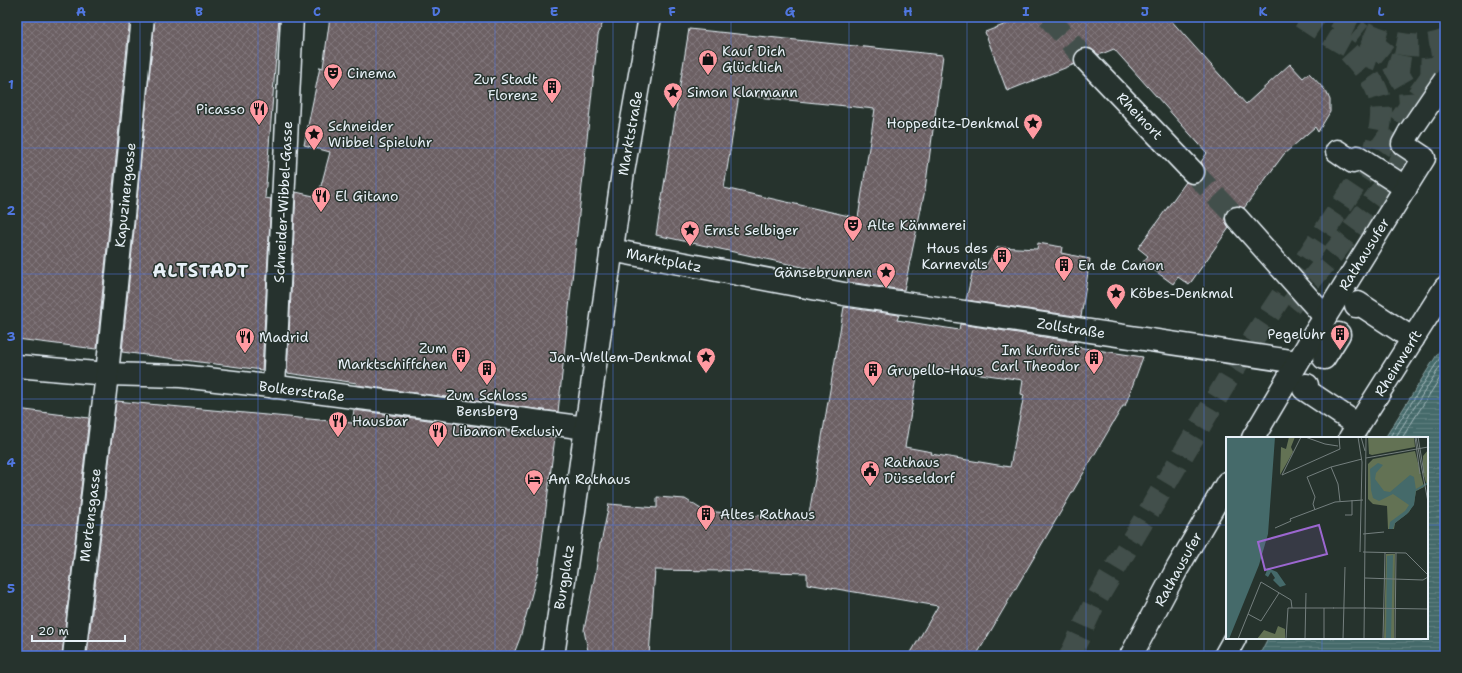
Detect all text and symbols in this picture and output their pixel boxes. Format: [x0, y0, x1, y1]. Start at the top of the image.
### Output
text: A [76, 3, 86, 20]
text: B [195, 3, 203, 20]
text: C [313, 3, 321, 20]
text: D [431, 3, 441, 20]
text: E [550, 3, 559, 20]
text: F [668, 3, 676, 20]
text: G [785, 3, 796, 20]
text: H [903, 3, 913, 20]
text: I [1022, 3, 1030, 20]
text: J [1141, 3, 1149, 20]
text: K [1259, 3, 1268, 20]
text: L [1377, 3, 1385, 20]
place label: Kauf Dich Glücklich [722, 42, 786, 76]
shop icon: Kauf Dich Glücklich [697, 48, 719, 76]
theatre icon: Cinema [322, 62, 344, 90]
place label: Cinema [347, 64, 397, 82]
place label: Zur Stadt Florenz [474, 70, 538, 104]
text: 1 [8, 76, 14, 93]
building icon: Zur Stadt Florenz [541, 76, 563, 104]
place icon: Simon Klarmann [662, 81, 684, 109]
place label: Simon Klarmann [687, 83, 798, 101]
street label: Marktstraße [614, 89, 646, 177]
street label: Rheinort [1113, 89, 1167, 143]
restaurant icon: Picasso [248, 98, 270, 126]
place label: Picasso [196, 100, 245, 118]
place icon: Hoppeditz-Denkmal [1022, 112, 1044, 140]
place label: Hoppeditz-Denkmal [887, 114, 1020, 132]
place label: Schneider Wibbel Spieluhr [328, 117, 433, 151]
street label: Schneider-Wibbel-Gasse [270, 121, 296, 283]
place icon: Schneider Wibbel Spieluhr [303, 123, 325, 151]
street label: Kapuzinergasse [111, 142, 139, 248]
restaurant icon: El Gitano [310, 185, 332, 213]
place label: El Gitano [335, 187, 398, 205]
text: 2 [6, 202, 16, 219]
theatre icon: Alte Kämmerei [842, 214, 864, 242]
street label: Rathausufer [1335, 214, 1394, 294]
place label: Alte Kämmerei [867, 216, 966, 234]
place icon: Ernst Selbiger [679, 219, 701, 247]
place label: Ernst Selbiger [704, 221, 799, 239]
place label: Haus des Karnevals [921, 239, 988, 273]
street label: Marktplatz [625, 244, 703, 276]
building icon: Haus des Karnevals [991, 245, 1013, 273]
building icon: En de Canon [1053, 254, 1075, 282]
place label: En de Canon [1078, 256, 1164, 274]
district label: ALTSTADT [153, 259, 249, 283]
place icon: Gänsebrunnen [875, 261, 897, 289]
place label: Gänsebrunnen [774, 263, 872, 281]
place icon: Köbes-Denkmal [1105, 282, 1127, 310]
place label: Köbes-Denkmal [1130, 284, 1234, 302]
street label: Zollstraße [1036, 314, 1106, 342]
building icon: Pegeluhr [1329, 323, 1351, 351]
place label: Pegeluhr [1267, 325, 1326, 343]
restaurant icon: Madrid [234, 326, 256, 354]
street label: Rheinwerft [1370, 326, 1426, 400]
text: 3 [6, 328, 16, 345]
place label: Madrid [259, 328, 309, 346]
place label: Zum Marktschiffchen [338, 339, 447, 373]
place label: Im Kurfürst Carl Theodor [991, 341, 1080, 375]
building icon: Zum Marktschiffchen [450, 345, 472, 373]
place icon: Jan-Wellem-Denkmal [695, 346, 717, 374]
building icon: Im Kurfürst Carl Theodor [1083, 347, 1105, 375]
place label: Jan-Wellem-Denkmal [549, 348, 693, 366]
building icon: Zum Schloss Bensberg [476, 358, 498, 386]
building icon: Grupello-Haus [862, 359, 884, 387]
place label: Grupello-Haus [887, 361, 983, 379]
street label: Bolkerstraße [258, 377, 346, 405]
place label: Zum Schloss Bensberg [446, 386, 528, 420]
restaurant icon: Hausbar [327, 410, 349, 438]
place label: Hausbar [352, 412, 409, 430]
restaurant icon: Libanon Exclusiv [427, 420, 449, 448]
place label: Libanon Exclusiv [452, 422, 563, 440]
inset map [1226, 437, 1428, 639]
place label: Rathaus Düsseldorf [884, 453, 956, 487]
text: 4 [6, 454, 16, 471]
public building icon: Rathaus Düsseldorf [859, 459, 881, 487]
street label: Mertensgasse [75, 467, 105, 563]
hotel icon: Am Rathaus [523, 468, 545, 496]
place label: Am Rathaus [548, 470, 631, 488]
building icon: Altes Rathaus [695, 503, 717, 531]
place label: Altes Rathaus [720, 505, 815, 523]
street label: Rathausufer [1150, 528, 1206, 609]
street label: Burgplatz [550, 543, 578, 611]
text: 5 [7, 580, 15, 597]
scale bar [32, 617, 125, 643]
text: 20 m [38, 623, 69, 639]

